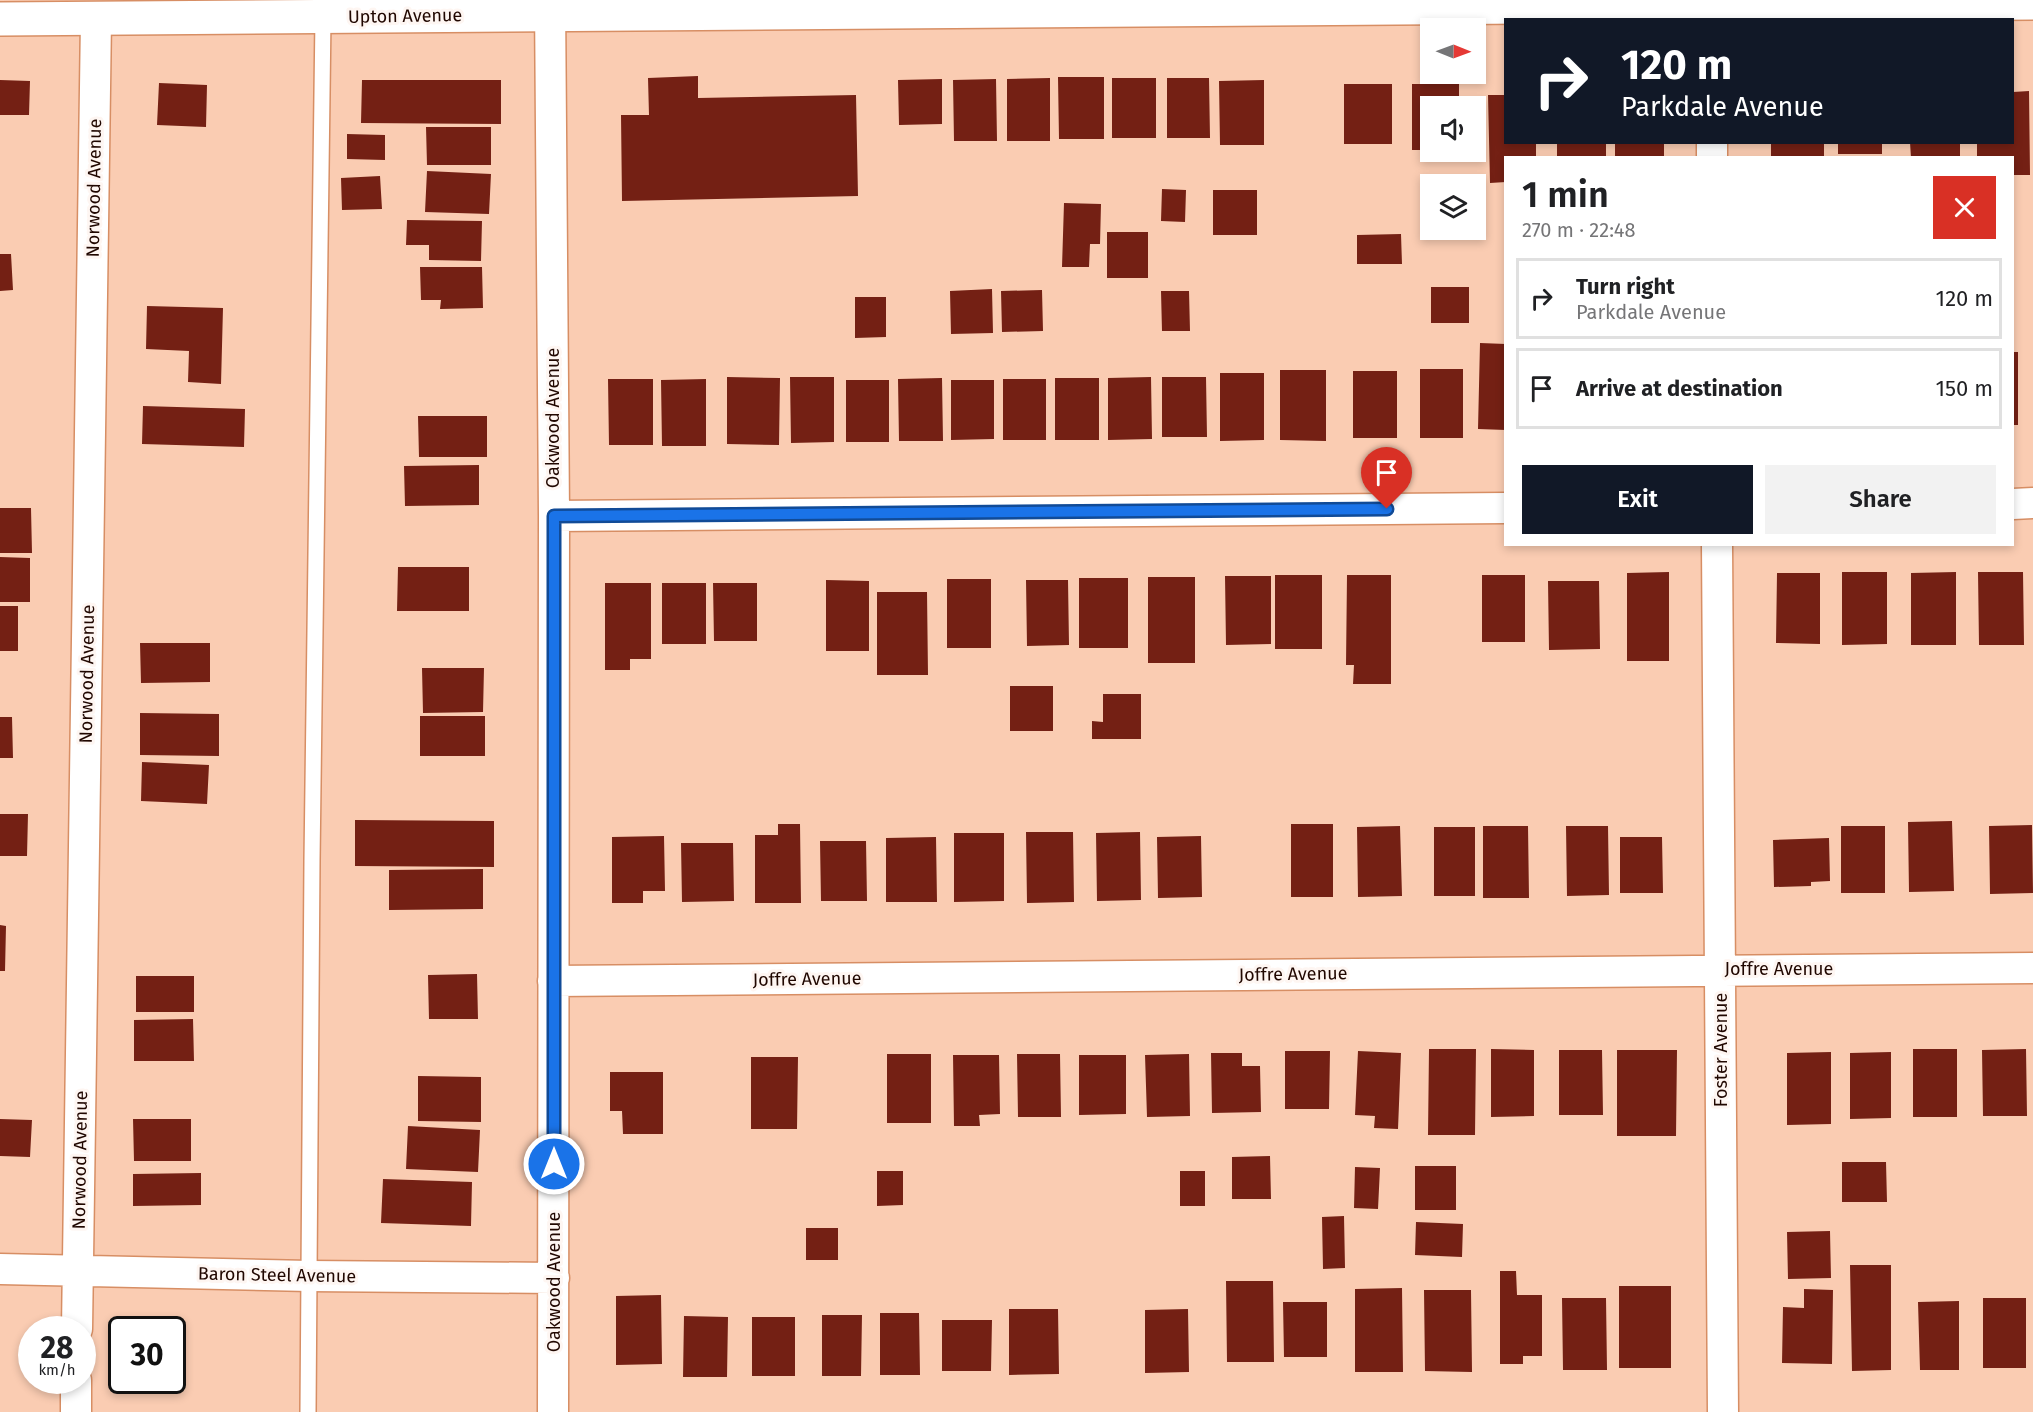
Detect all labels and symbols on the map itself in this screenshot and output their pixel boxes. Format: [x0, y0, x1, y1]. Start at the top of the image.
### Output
street label: Upton Avenue [348, 4, 462, 28]
north arrow [1420, 18, 1486, 84]
street label: Norwood Avenue [82, 118, 106, 258]
street label: Oakwood Avenue [542, 348, 564, 488]
pin [1361, 447, 1412, 509]
street label: Norwood Avenue [75, 604, 99, 744]
street label: Joffre Avenue [1725, 958, 1833, 980]
street label: Joffre Avenue [1238, 962, 1348, 986]
street label: Joffre Avenue [752, 967, 862, 991]
street label: Foster Avenue [1710, 993, 1732, 1107]
street label: Norwood Avenue [68, 1090, 92, 1230]
position arrow [522, 1132, 586, 1196]
street label: Oakwood Avenue [543, 1212, 565, 1352]
street label: Baron Steel Avenue [198, 1263, 356, 1287]
speed limit sign: 30 [108, 1316, 186, 1394]

